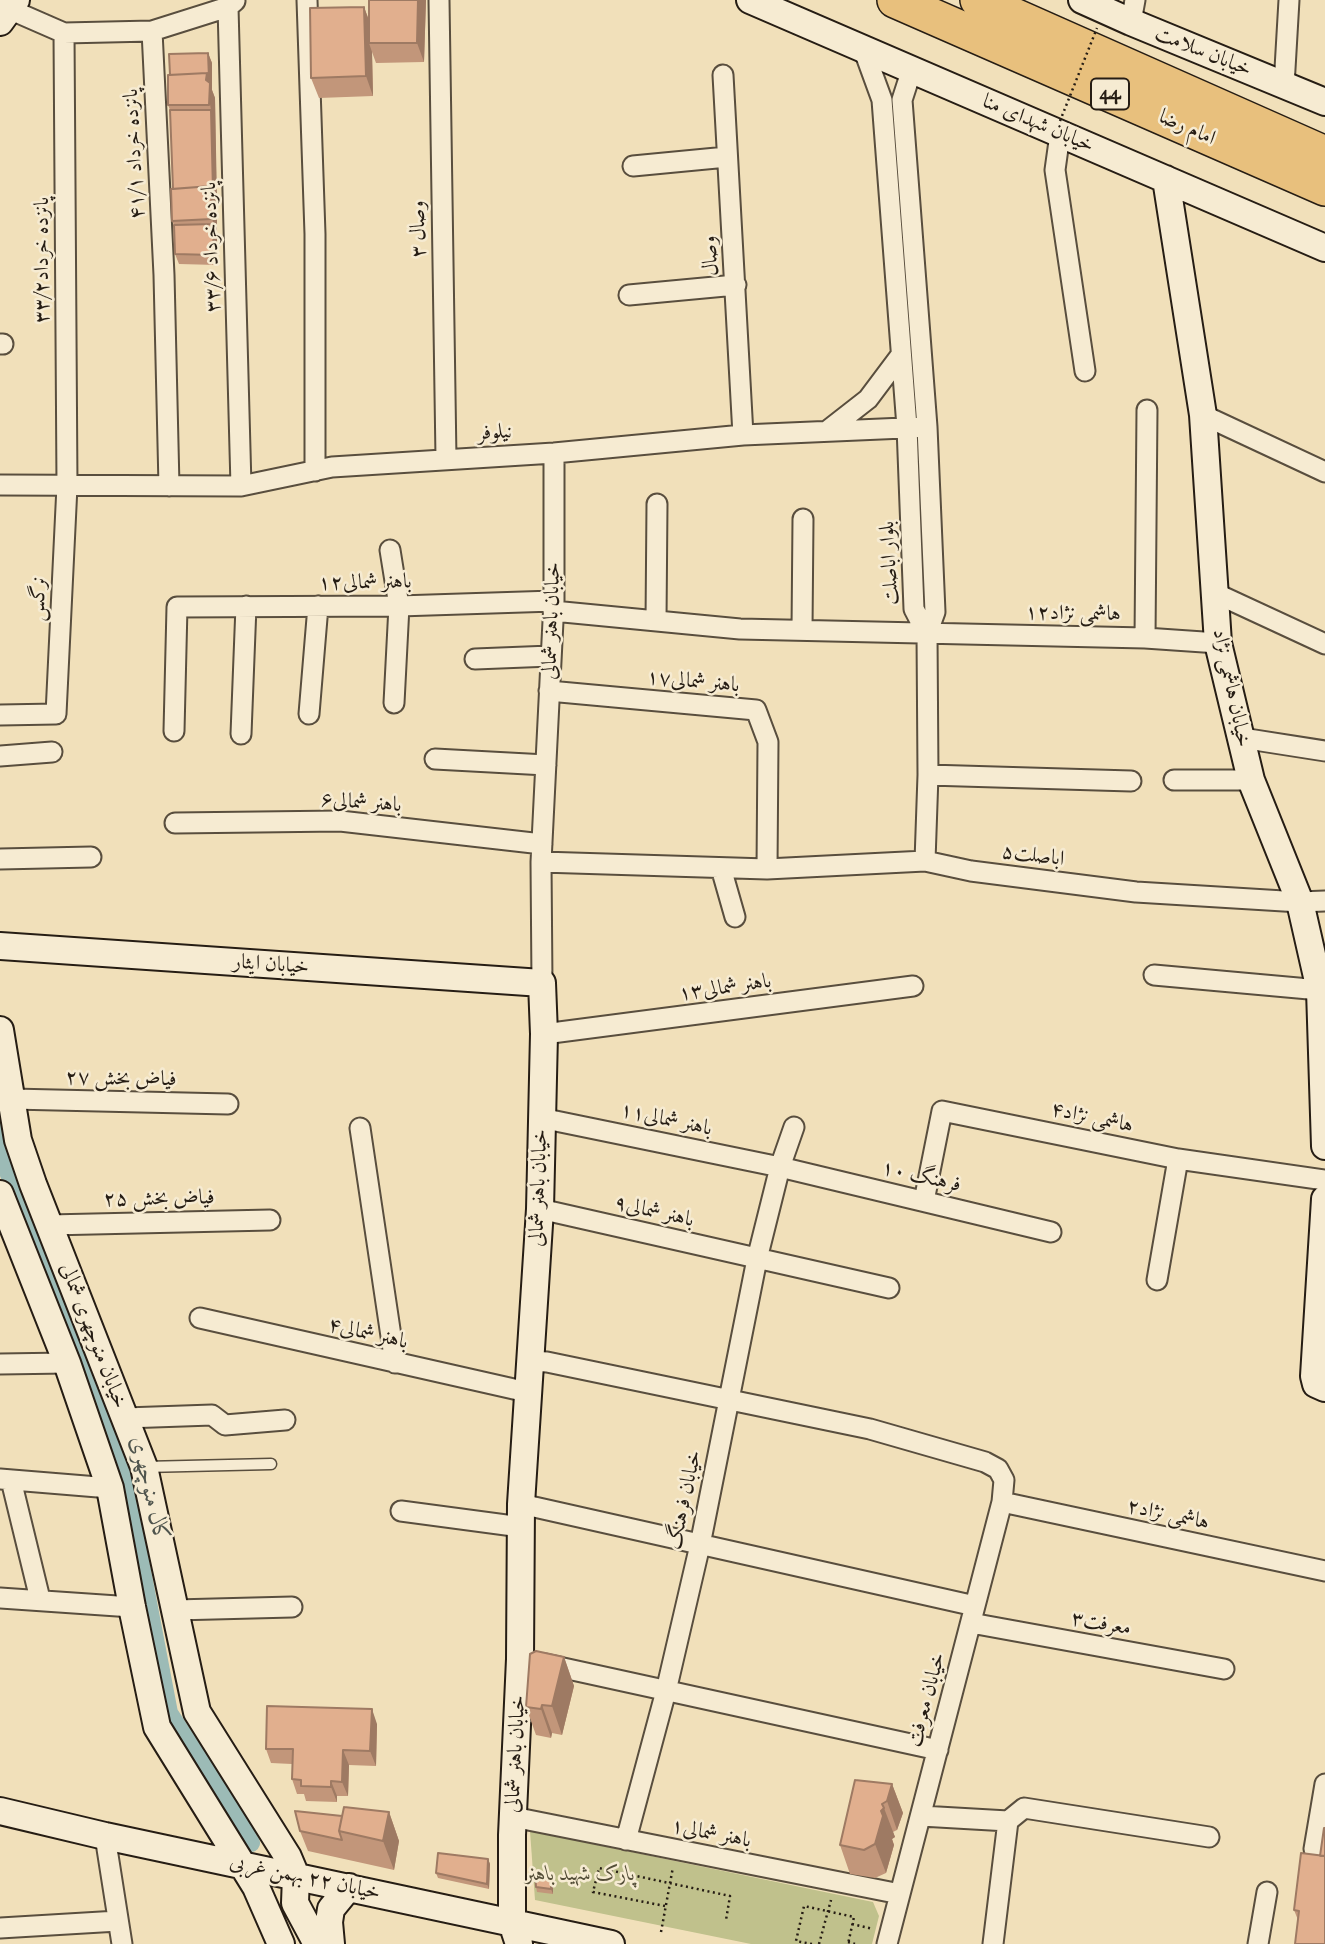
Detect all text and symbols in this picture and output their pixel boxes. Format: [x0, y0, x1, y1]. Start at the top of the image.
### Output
street label: خیابان سلامت [1151, 21, 1255, 83]
road number: 44 [1091, 78, 1129, 110]
street label: پانزده خرداد ۴۱/۱ [119, 88, 151, 220]
street label: خیابان شهدای منا [978, 89, 1098, 159]
street label: امام رضا [1155, 104, 1219, 152]
street label: پانزده خرداد ۳۳/۶ [197, 181, 227, 313]
street label: پانزده خرداد۳۳/۲ [30, 197, 56, 323]
street label: وصال ۳ [406, 200, 432, 258]
street label: وصال [697, 235, 725, 277]
street label: نیلوفر [477, 420, 513, 446]
street label: بلوار اباصلت [875, 520, 905, 606]
street label: خیابان باهنر شمالی [537, 562, 567, 680]
street label: باهنر شمالی۱۲ [318, 570, 412, 596]
street label: نرگس [25, 576, 53, 622]
street label: هاشمی نژاد۱۲ [1025, 601, 1121, 627]
street label: خیابان هاشمی نژاد [1206, 627, 1256, 749]
street label: باهنر شمالی۱۷ [645, 665, 741, 699]
street label: باهنر شمالی۶ [320, 788, 402, 818]
street label: اباصلت۵ [1000, 840, 1066, 872]
street label: خیابان ایثار [232, 950, 310, 980]
street label: باهنر شمالی۱۳ [677, 969, 773, 1007]
street label: فیاض بخش ۲۷ [65, 1065, 177, 1093]
street label: هاشمی نژاد۴ [1049, 1097, 1135, 1139]
street label: باهنر شمالی۱۱ [618, 1098, 714, 1142]
street label: خیابان باهنر شمالی [524, 1129, 554, 1247]
street label: فرهنگ ۱۰ [879, 1156, 963, 1198]
street label: فیاض بخش ۲۵ [103, 1185, 215, 1213]
street label: باهنر شمالی۹ [612, 1191, 696, 1233]
street label: خیابان منوچهری شمالی [54, 1260, 132, 1412]
street label: باهنر شمالی۴ [326, 1313, 410, 1355]
water label: کال منوچهری [123, 1434, 175, 1546]
street label: خیابان فرهنگ [662, 1448, 708, 1552]
street label: هاشمی نژاد۲ [1125, 1494, 1211, 1536]
street label: معرفت۳ [1069, 1606, 1133, 1642]
street label: خیابان معرفت [902, 1650, 952, 1750]
street label: خیابان باهنر شمالی [500, 1694, 532, 1814]
street label: باهنر شمالی۱ [669, 1814, 753, 1854]
street label: خیابان ۲۲ بهمن غربی [227, 1850, 383, 1906]
park label: پارک شهید باهنر [525, 1862, 635, 1888]

